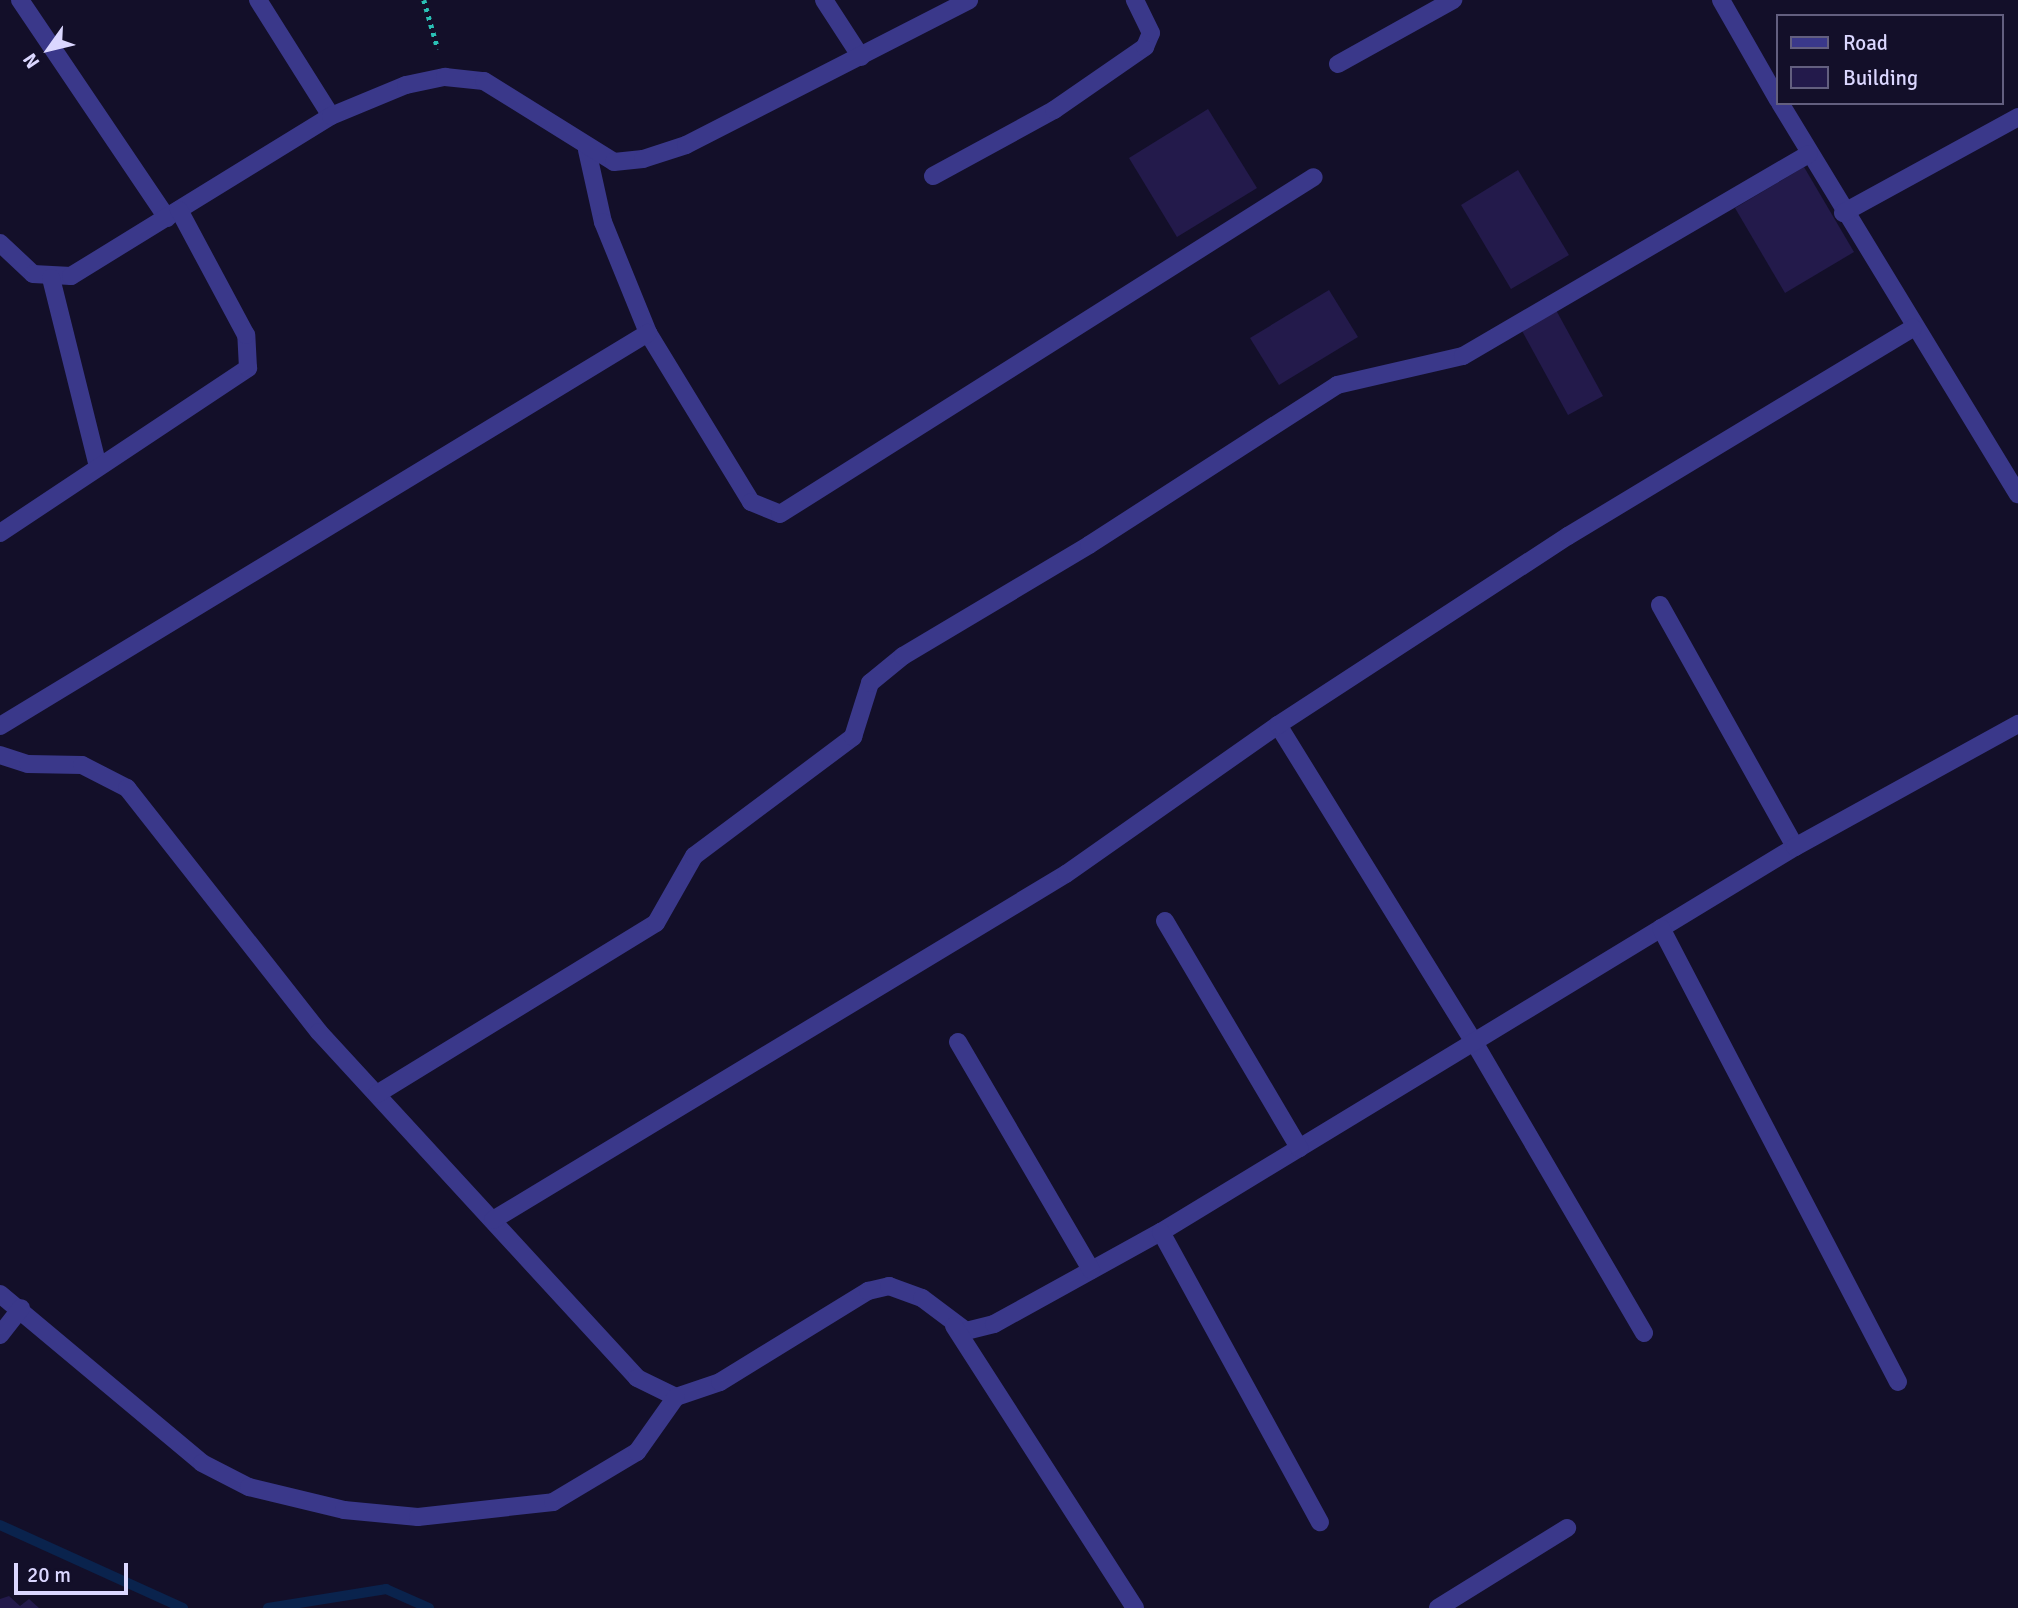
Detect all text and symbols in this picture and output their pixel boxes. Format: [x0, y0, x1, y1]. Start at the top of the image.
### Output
north arrow [14, 14, 84, 84]
legend [1776, 14, 2004, 105]
text: Road [1843, 30, 1888, 56]
text: N [18, 49, 45, 73]
text: Building [1843, 65, 1918, 91]
scale bar [18, 1548, 131, 1592]
text: 20 m [27, 1562, 71, 1588]

